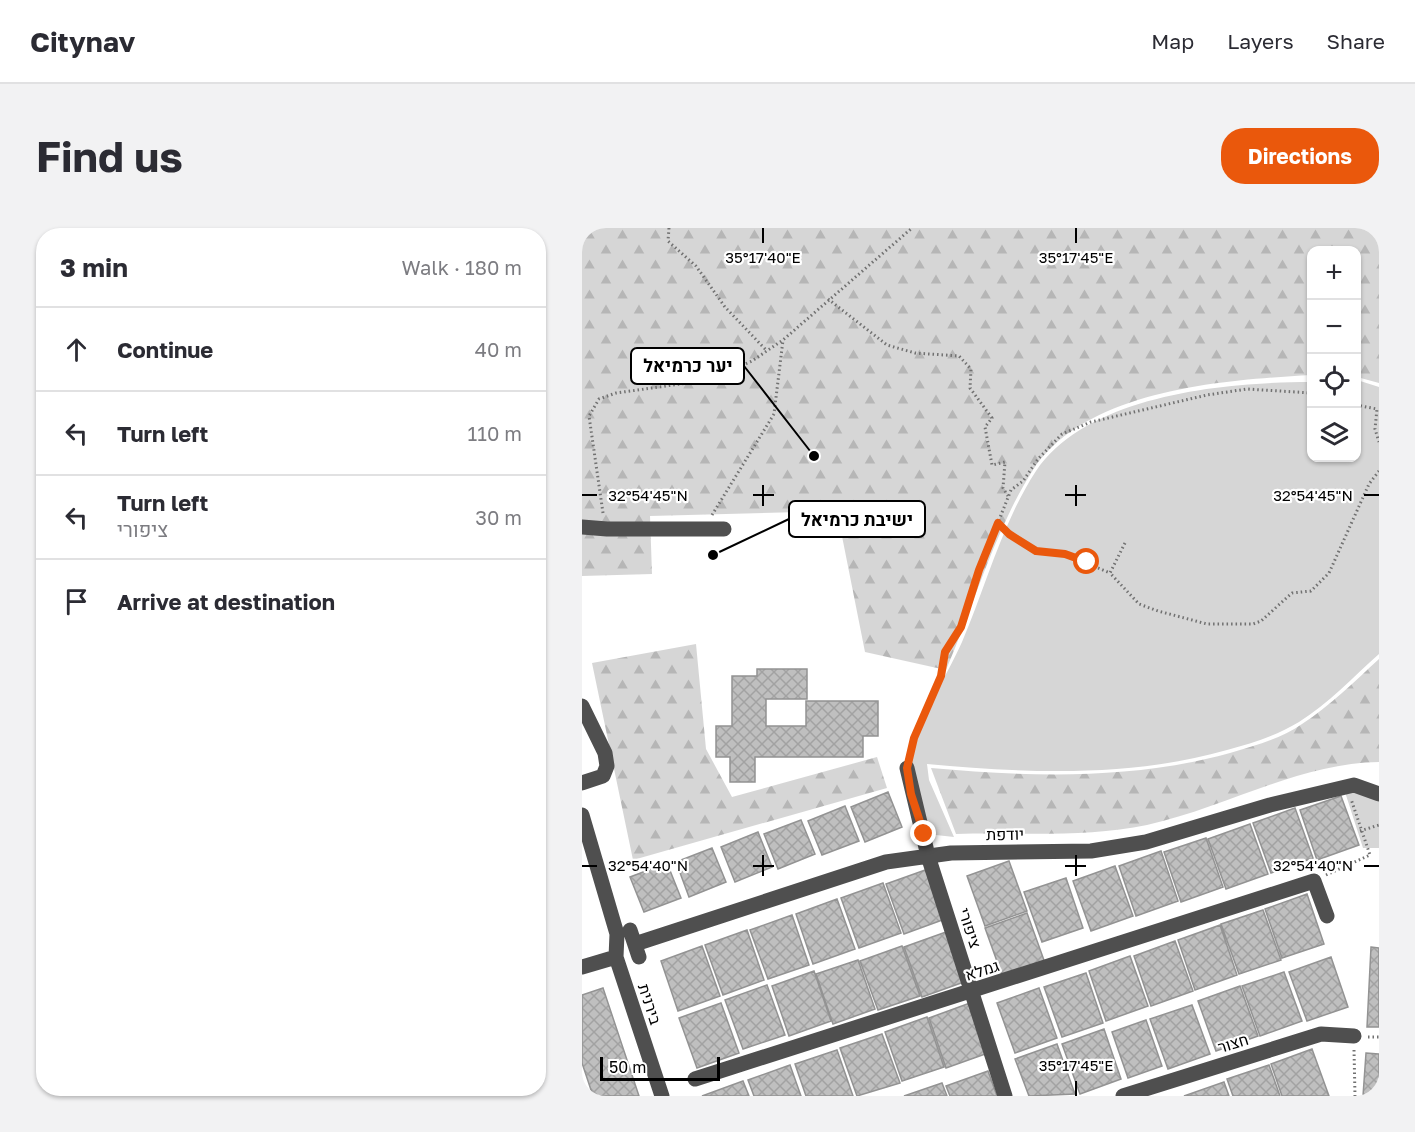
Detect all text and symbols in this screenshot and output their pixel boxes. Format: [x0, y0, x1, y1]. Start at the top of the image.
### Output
text: Citynav [30, 25, 135, 58]
text: Map [1151, 28, 1194, 54]
text: Layers [1227, 28, 1294, 54]
text: Share [1327, 28, 1385, 54]
button: Directions [1221, 128, 1379, 184]
text: Find us [36, 131, 183, 181]
map controls [1307, 246, 1361, 462]
button: + [1307, 246, 1361, 300]
text: 35°17'40"E [725, 248, 801, 266]
text: 35°17'45"E [1039, 248, 1113, 266]
text: 3 min [60, 252, 128, 283]
text: Walk · 180 m [402, 255, 522, 279]
button: − [1307, 300, 1361, 354]
icon: ahead [60, 333, 93, 366]
text: Continue [117, 336, 213, 363]
text: 40 m [475, 337, 522, 361]
callout: יער כרמיאל [631, 348, 744, 384]
text: יער כרמיאל [643, 354, 733, 376]
button: locate [1307, 354, 1361, 408]
button: layers [1307, 408, 1361, 462]
icon: left [60, 417, 93, 450]
text: Turn left [117, 420, 208, 447]
text: 110 m [468, 421, 522, 445]
text: 32°54'45"N [608, 486, 688, 504]
text: 32°54'45"N [1273, 486, 1353, 504]
text: Turn left [117, 489, 208, 516]
icon: left [60, 501, 93, 534]
callout: ישיבת כרמיאל [789, 501, 925, 537]
text: 30 m [475, 505, 522, 529]
text: ישיבת כרמיאל [801, 508, 913, 530]
text: ציפורי [117, 517, 168, 541]
route start [1073, 548, 1099, 574]
icon: arrive [60, 585, 93, 618]
text: Arrive at destination [117, 588, 335, 615]
route end [910, 820, 936, 846]
street label: יודפת [986, 824, 1024, 844]
text: 32°54'40"N [608, 856, 688, 874]
text: 32°54'40"N [1273, 856, 1353, 874]
street label: ציפורי [954, 905, 986, 951]
street label: גמלא [962, 955, 1002, 985]
street label: בירנית [634, 981, 666, 1027]
street label: חצור [1215, 1029, 1251, 1057]
scale bar [600, 1054, 720, 1082]
text: 35°17'45"E [1039, 1056, 1113, 1074]
text: 50 m [609, 1057, 646, 1077]

